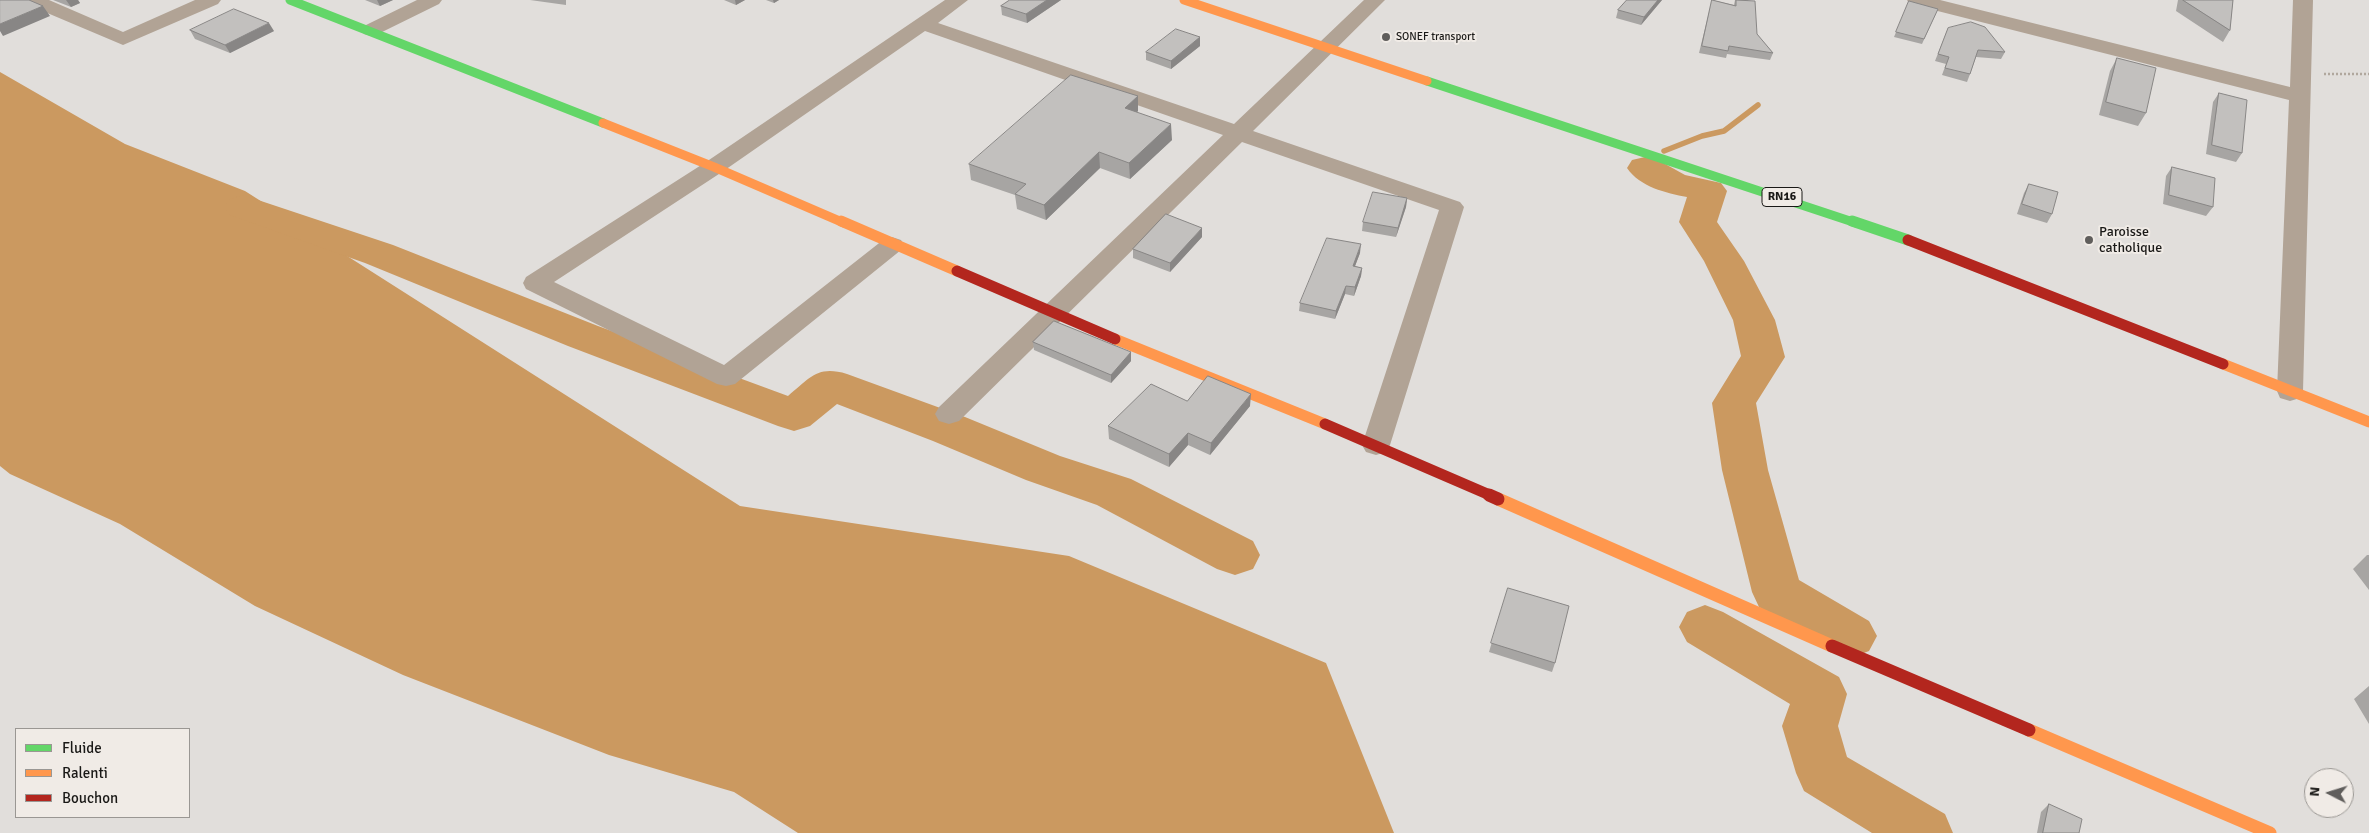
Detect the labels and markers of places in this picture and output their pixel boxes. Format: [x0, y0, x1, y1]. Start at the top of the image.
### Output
place label: SONEF transport [1396, 30, 1475, 44]
marker: SONEF transport [1380, 31, 1392, 43]
place label: Paroisse catholique [2099, 224, 2162, 256]
marker: Paroisse catholique [2083, 234, 2095, 246]

